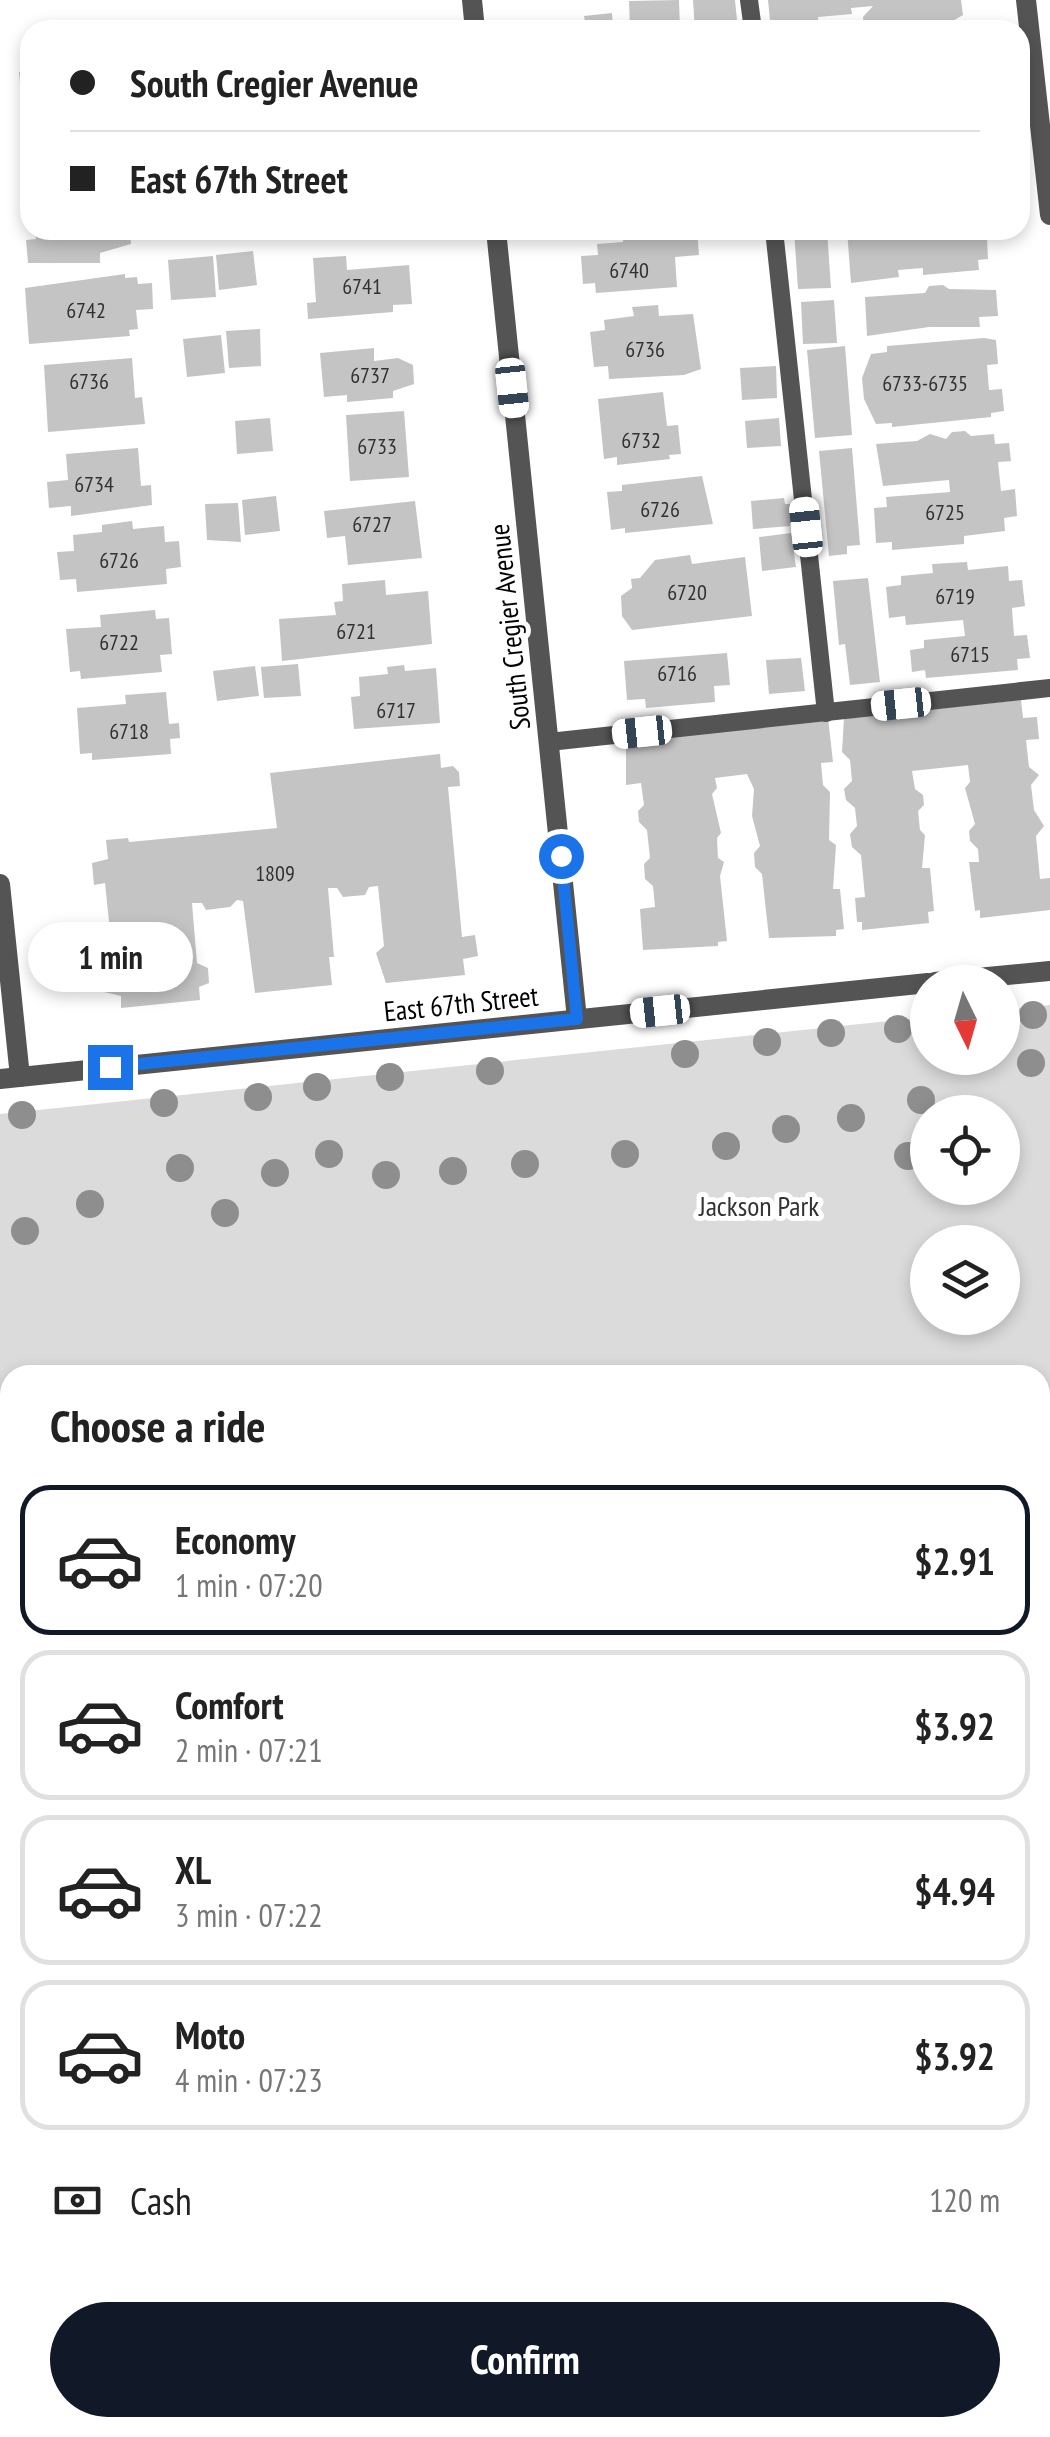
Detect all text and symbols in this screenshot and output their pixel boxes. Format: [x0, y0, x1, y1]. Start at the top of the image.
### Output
text: South Cregier Avenue [130, 58, 418, 107]
text: East 67th Street [130, 154, 348, 203]
house number: 6740 [609, 256, 649, 284]
house number: 6741 [342, 272, 382, 300]
house number: 6742 [66, 296, 106, 324]
house number: 6736 [625, 335, 665, 363]
car [494, 357, 530, 419]
house number: 6737 [350, 361, 390, 389]
house number: 6736 [69, 367, 109, 395]
house number: 6733-6735 [882, 369, 968, 397]
house number: 6732 [621, 426, 661, 454]
house number: 6733 [357, 432, 397, 460]
house number: 6734 [74, 470, 114, 498]
house number: 6726 [640, 495, 680, 523]
car [788, 496, 824, 558]
house number: 6725 [925, 498, 965, 526]
house number: 6727 [352, 510, 392, 538]
street label: South Cregier Avenue [480, 522, 538, 732]
house number: 6726 [99, 546, 139, 574]
house number: 6720 [667, 578, 707, 606]
house number: 6719 [935, 582, 975, 610]
house number: 6721 [336, 617, 376, 645]
house number: 6722 [99, 628, 139, 656]
house number: 6715 [950, 640, 990, 668]
house number: 6716 [657, 659, 697, 687]
car [870, 686, 932, 722]
house number: 6717 [376, 696, 416, 724]
car [611, 714, 673, 750]
house number: 6718 [109, 717, 149, 745]
route start [539, 834, 584, 879]
house number: 1809 [255, 859, 295, 887]
callout: 1 min [28, 922, 192, 992]
text: 1 min [78, 936, 143, 978]
north arrow [910, 965, 1020, 1075]
map controls [910, 965, 1020, 1335]
street label: East 67th Street [382, 976, 540, 1030]
car [629, 993, 691, 1029]
route end [88, 1045, 133, 1090]
button: locate [910, 1095, 1020, 1205]
park label: Jackson Park [698, 1187, 819, 1224]
button: layers [910, 1225, 1020, 1335]
text: Choose a ride [50, 1396, 265, 1454]
icon: car [55, 1515, 145, 1605]
text: Economy [175, 1515, 295, 1564]
text: $2.91 [914, 1536, 995, 1585]
text: 1 min · 07:20 [175, 1564, 323, 1606]
icon: car [55, 1680, 145, 1770]
text: Comfort [175, 1680, 284, 1729]
text: $3.92 [914, 1701, 995, 1750]
text: 2 min · 07:21 [175, 1729, 323, 1771]
icon: car [55, 1845, 145, 1935]
text: XL [175, 1845, 211, 1894]
text: $4.94 [914, 1866, 995, 1915]
text: 3 min · 07:22 [175, 1894, 323, 1936]
icon: car [55, 2010, 145, 2100]
text: Moto [175, 2010, 245, 2059]
text: $3.92 [914, 2031, 995, 2080]
text: 4 min · 07:23 [175, 2059, 323, 2101]
icon: cash [50, 2173, 105, 2228]
text: Cash [130, 2176, 192, 2225]
text: 120 m [929, 2179, 1000, 2221]
button: Confirm [50, 2302, 1000, 2417]

